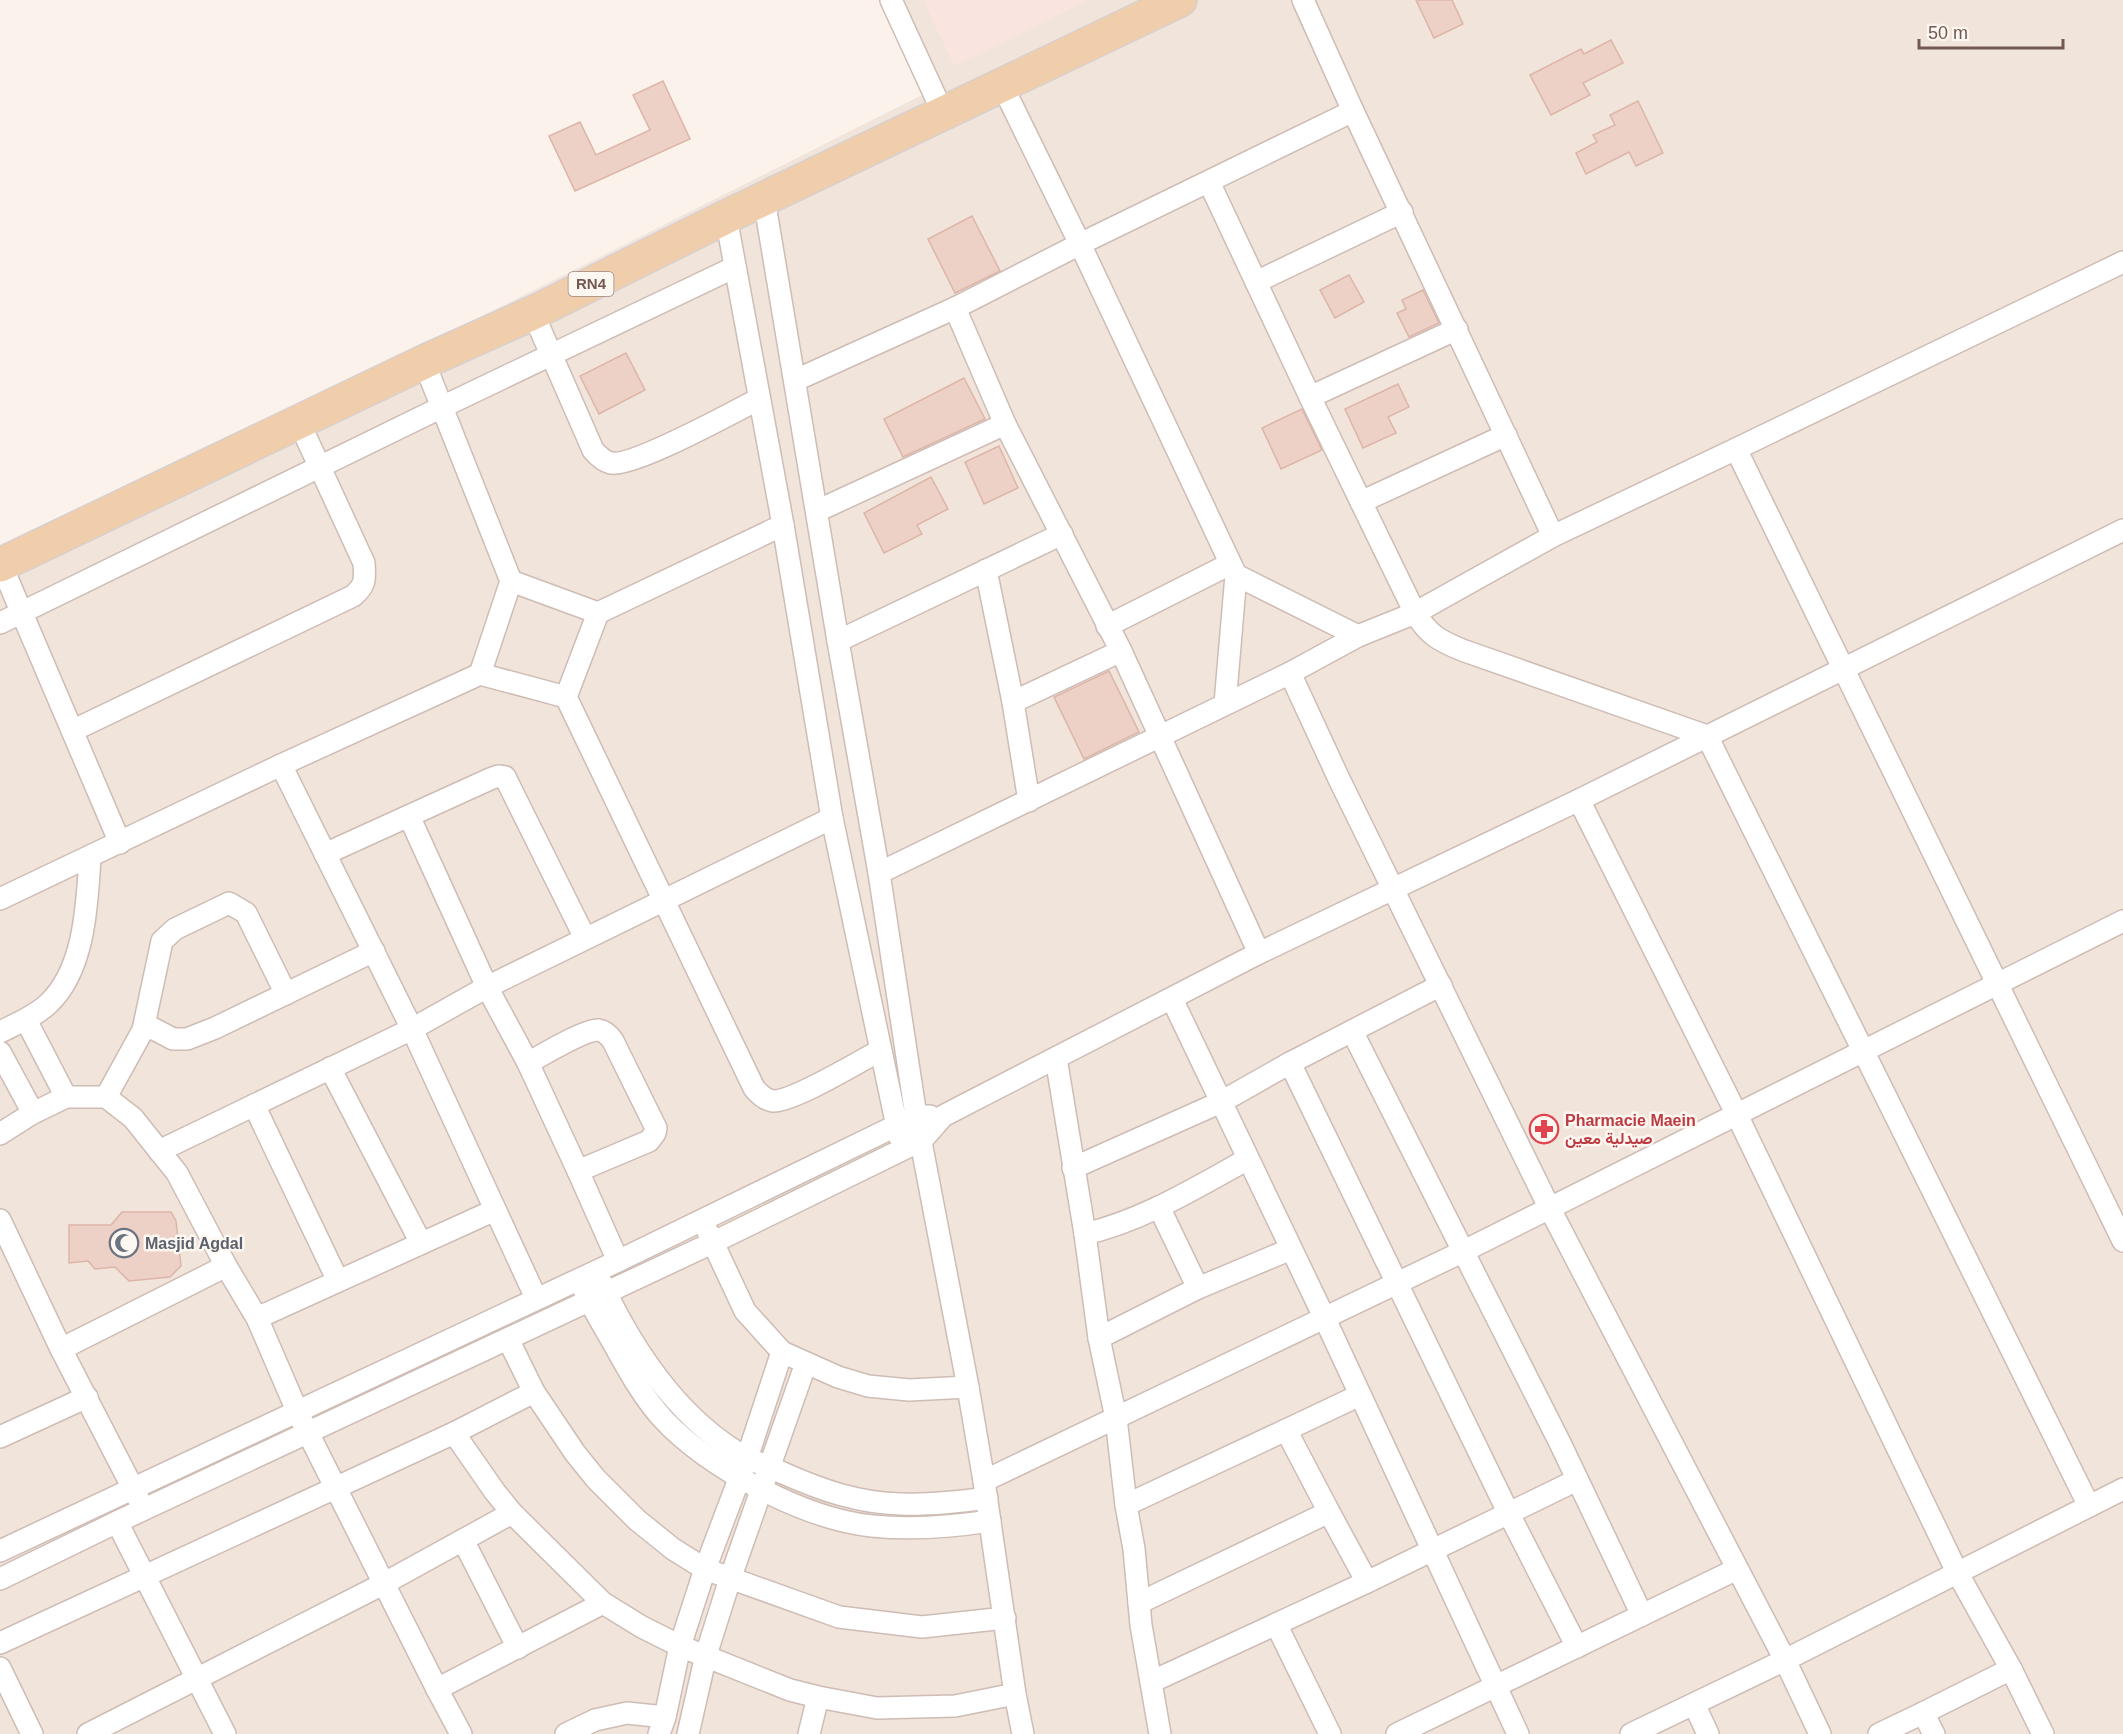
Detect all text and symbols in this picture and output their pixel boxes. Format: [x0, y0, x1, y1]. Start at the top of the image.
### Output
scale bar [1919, 12, 2063, 50]
text: 50 m [1928, 23, 1968, 43]
road number: RN4 [568, 272, 614, 296]
place label: Pharmacie Maein صيدلية معين [1565, 1112, 1696, 1148]
pharmacy icon: Pharmacie Maein صيدلية معين [1528, 1113, 1560, 1145]
mosque icon: Masjid Agdal [108, 1227, 140, 1259]
place label: Masjid Agdal [145, 1235, 243, 1252]

